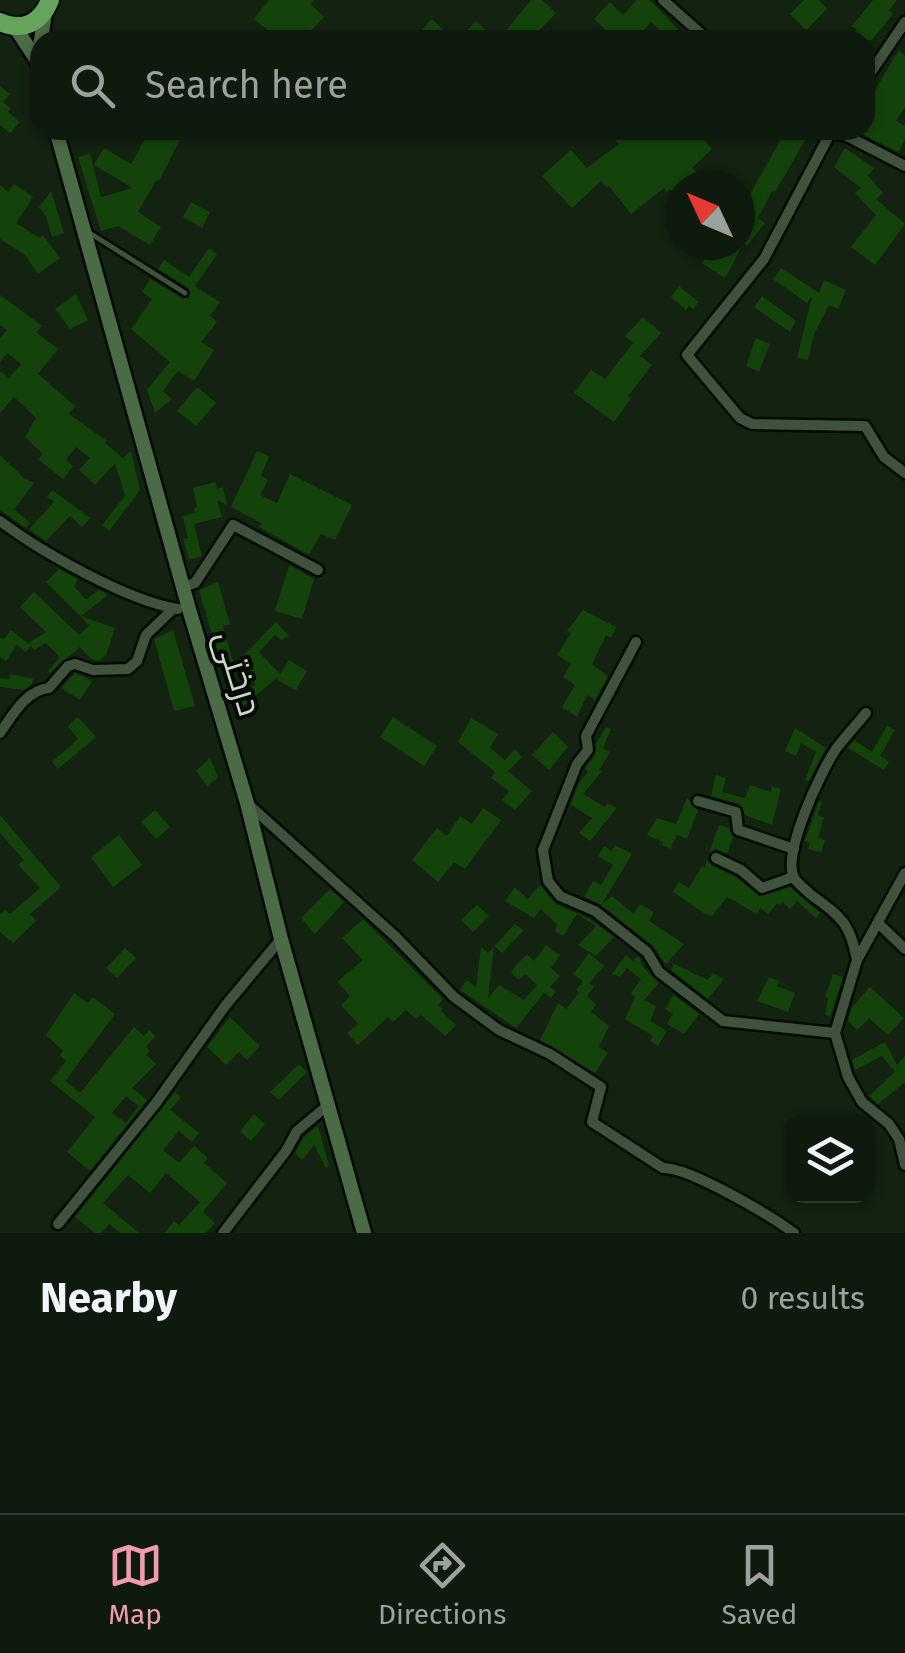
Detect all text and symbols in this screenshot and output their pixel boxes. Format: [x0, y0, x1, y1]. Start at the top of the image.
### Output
search box [30, 30, 875, 140]
icon: search [65, 58, 120, 113]
text: Search here [145, 62, 348, 108]
north arrow [665, 170, 755, 260]
street label: درختی [206, 625, 272, 721]
map controls [785, 1113, 875, 1203]
button: layers [785, 1113, 875, 1203]
text: Nearby [40, 1273, 177, 1323]
text: 0 results [740, 1279, 865, 1317]
tab: Map [108, 1538, 163, 1631]
tab: Directions [378, 1538, 506, 1631]
tab: Saved [722, 1538, 797, 1631]

